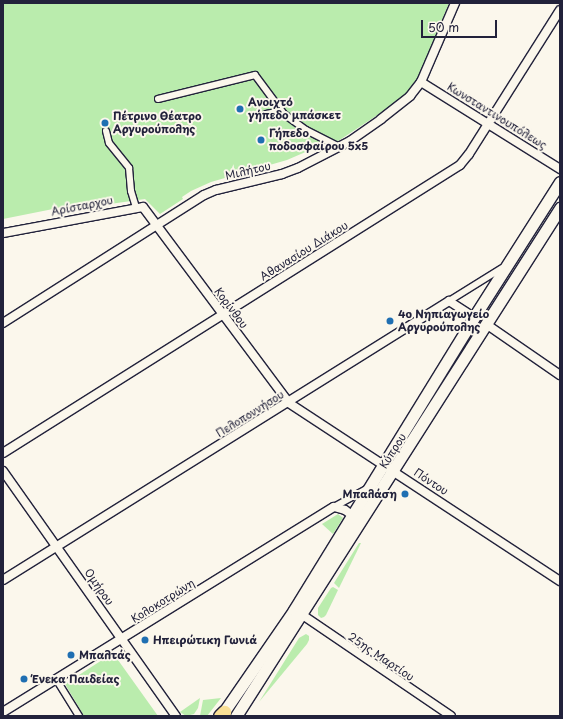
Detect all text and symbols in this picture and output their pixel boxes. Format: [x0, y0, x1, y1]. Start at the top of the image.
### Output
scale bar [423, 12, 499, 38]
text: 50 m [428, 18, 459, 36]
street label: Κωνσταντινουπόλεως [445, 80, 549, 152]
place label: Ανοιχτό γήπεδο μπάσκετ [248, 96, 341, 122]
marker: Ανοιχτό γήπεδο μπάσκετ [235, 104, 245, 114]
place label: Πέτρινο Θέατρο Αργυρούπολης [113, 110, 202, 136]
marker: Πέτρινο Θέατρο Αργυρούπολης [100, 118, 110, 128]
place label: Γήπεδο ποδοσφαίρου 5x5 [269, 127, 369, 153]
marker: Γήπεδο ποδοσφαίρου 5x5 [256, 135, 266, 145]
street label: Μιλήτου [224, 159, 272, 183]
street label: Αρίσταρχου [50, 194, 114, 218]
street label: Αθανασίου Διάκου [258, 219, 350, 283]
street label: Κορίνθου [211, 285, 251, 331]
place label: 4ο Νηπιαγωγείο Αργυρούπολης [398, 308, 490, 334]
marker: 4ο Νηπιαγωγείο Αργυρούπολης [385, 316, 395, 326]
street label: Πελοποννήσου [214, 388, 286, 440]
street label: Κύπρου [377, 431, 409, 471]
street label: Πόντου [411, 466, 451, 498]
place label: Μπαλάση [343, 487, 397, 501]
marker: Μπαλάση [400, 489, 410, 499]
street label: Ομήρου [82, 566, 116, 608]
street label: Κολοκοτρώνη [129, 576, 197, 626]
street label: 25ης Μαρτίου [345, 630, 417, 684]
place label: Ηπειρώτικη Γωνιά [153, 633, 258, 647]
marker: Ηπειρώτικη Γωνιά [140, 635, 150, 645]
place label: Μπαλτάς [79, 648, 131, 662]
marker: Μπαλτάς [66, 650, 76, 660]
place label: Ένεκα Παιδείας [32, 672, 120, 686]
marker: Ένεκα Παιδείας [19, 674, 29, 684]

